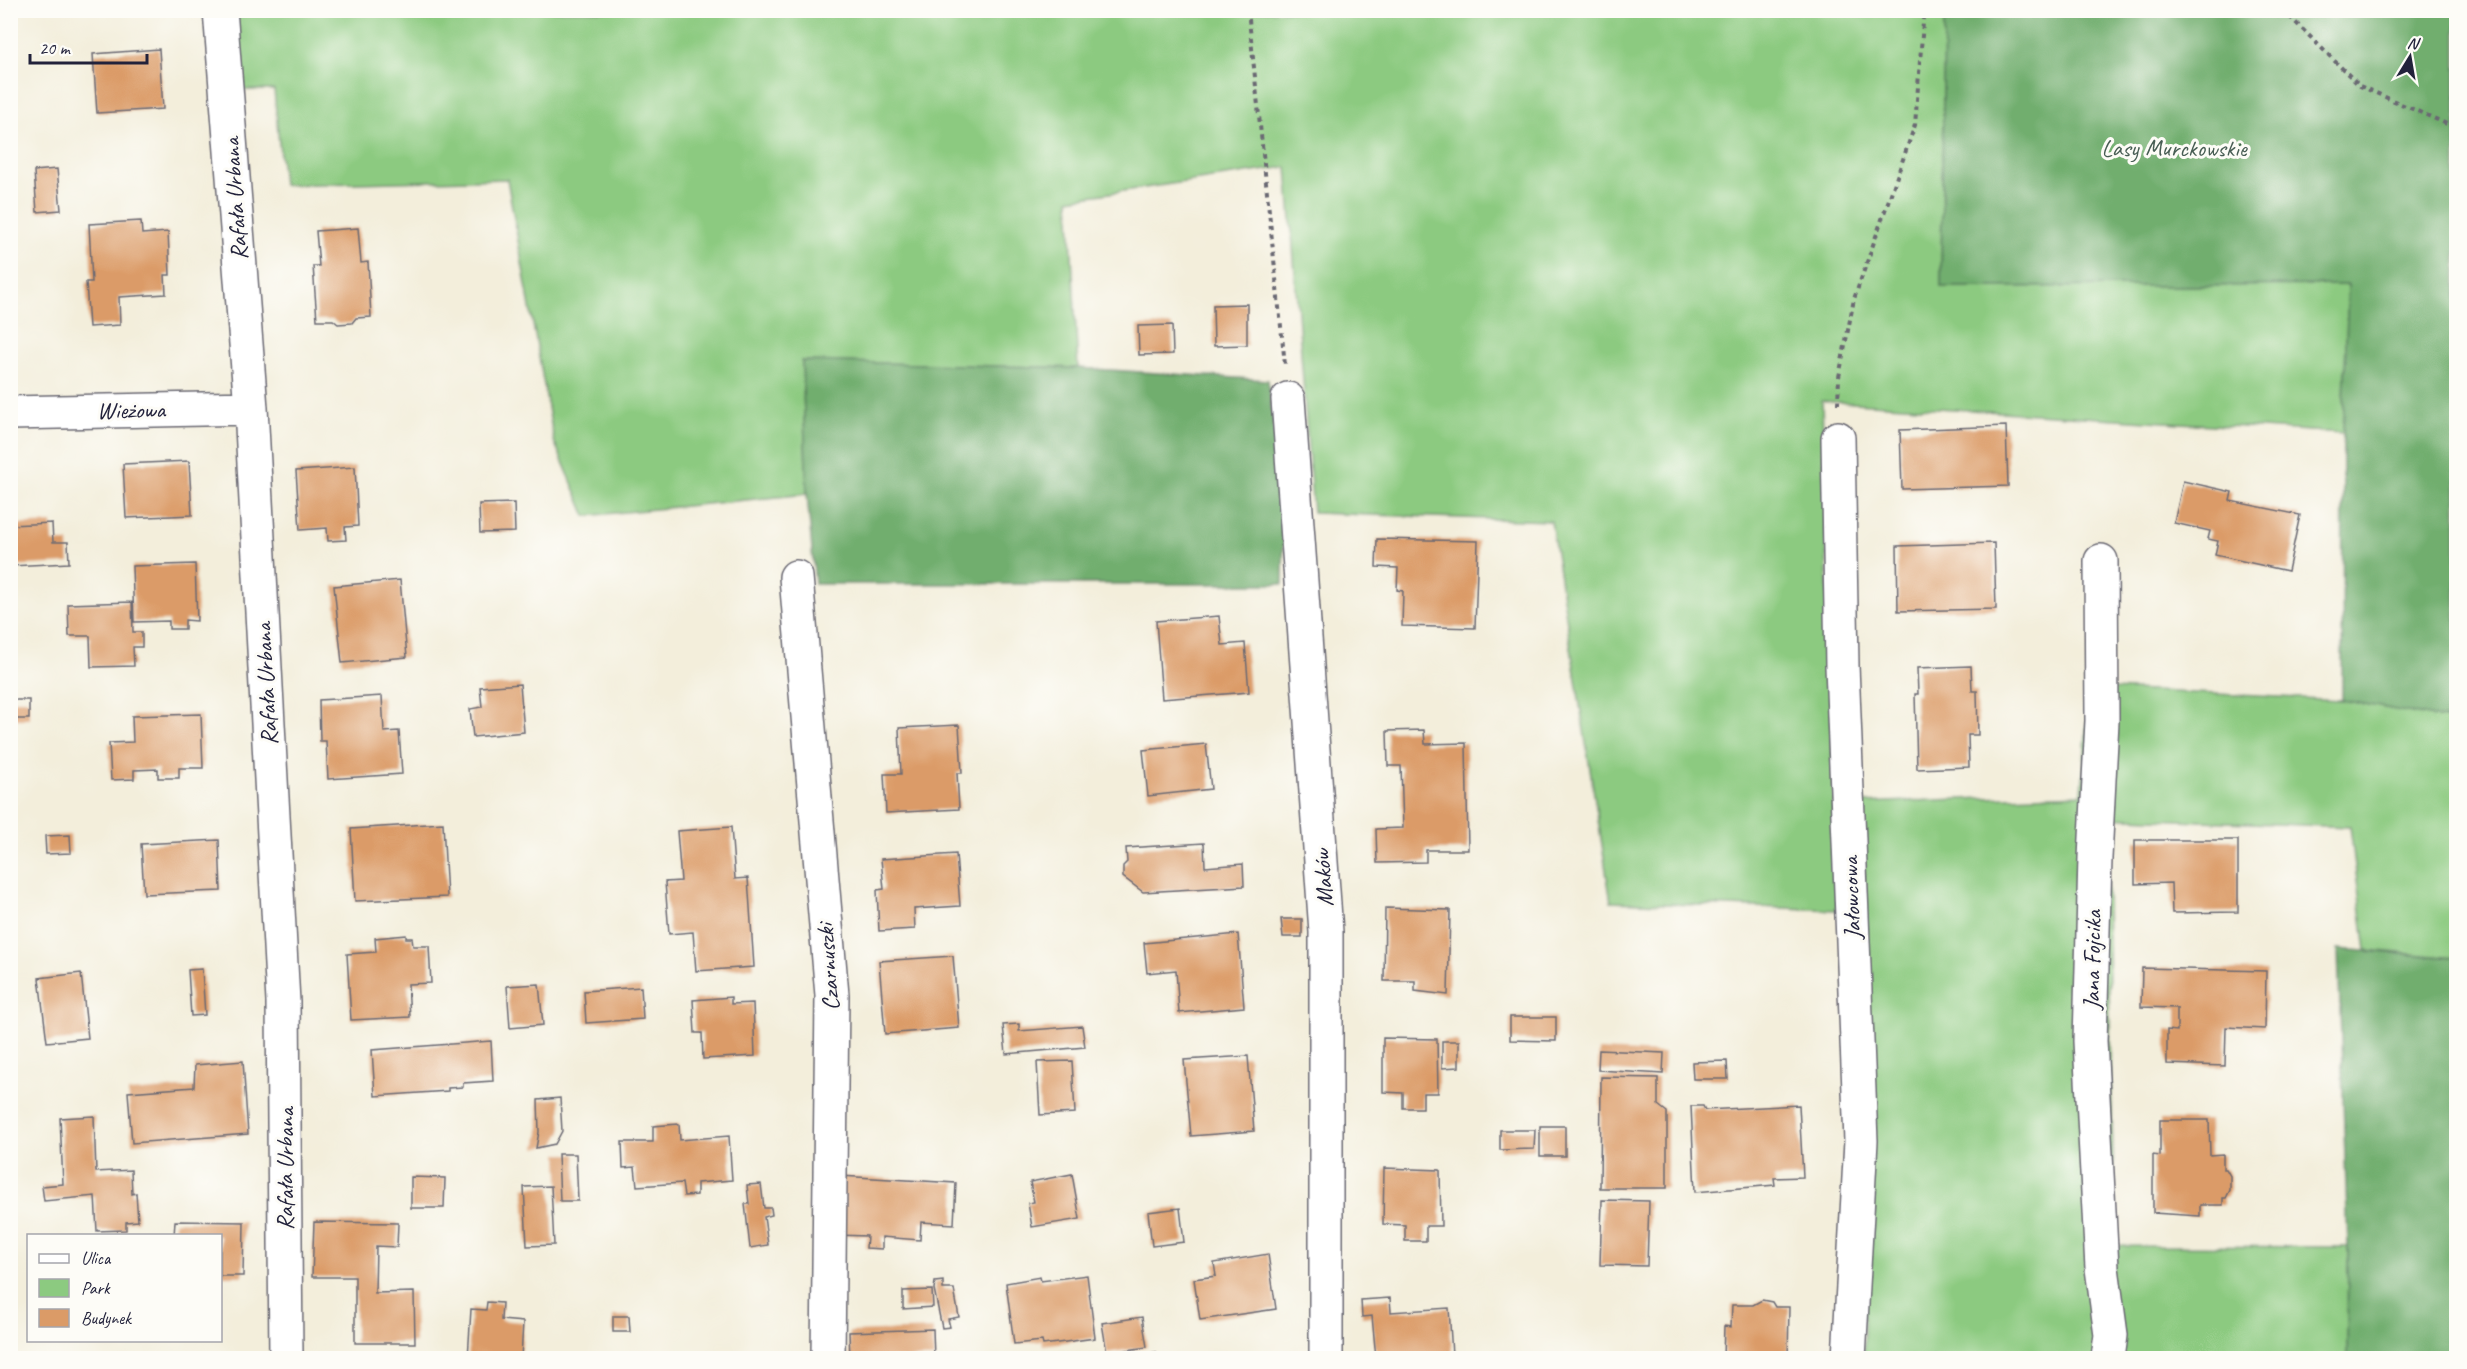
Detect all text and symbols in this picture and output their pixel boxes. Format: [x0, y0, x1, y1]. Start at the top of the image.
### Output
scale bar [30, 27, 147, 65]
north arrow [2380, 27, 2440, 87]
text: N [2406, 32, 2422, 55]
text: 20 m [39, 37, 72, 59]
park label: Lasy Murckowskie [2101, 133, 2249, 163]
street label: Rafała Urbana [216, 135, 254, 261]
street label: Wieżowa [97, 394, 167, 426]
street label: Rafała Urbana [248, 620, 284, 746]
street label: Maków [1306, 847, 1340, 908]
street label: Jałowcowa [1834, 854, 1867, 941]
street label: Jana Fojcika [2076, 909, 2108, 1011]
street label: Czarnuszki [810, 919, 846, 1012]
street label: Rafała Urbana [270, 1106, 300, 1230]
legend [27, 1234, 222, 1342]
text: Ulica [81, 1247, 112, 1269]
text: Park [81, 1277, 111, 1299]
text: Budynek [81, 1307, 132, 1329]

